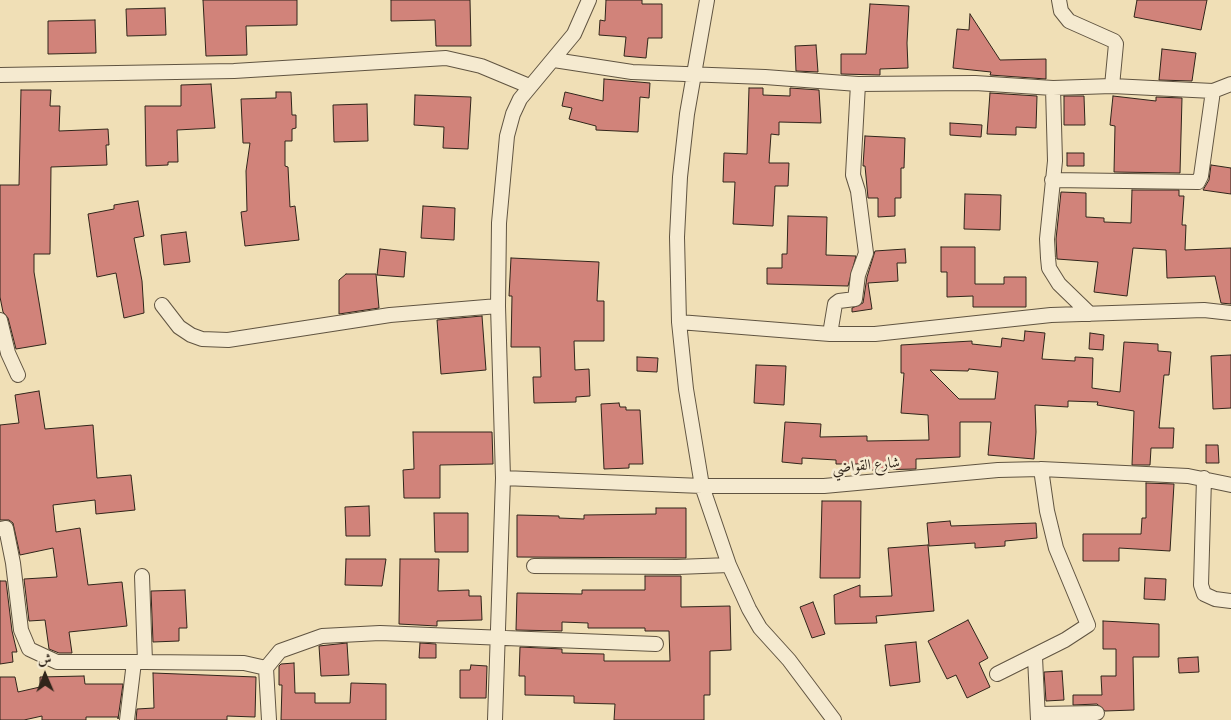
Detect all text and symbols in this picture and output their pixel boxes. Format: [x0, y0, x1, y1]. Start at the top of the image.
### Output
street label: شارع القواضي [831, 454, 901, 478]
north arrow [20, 650, 70, 700]
text: ش [38, 650, 52, 669]

